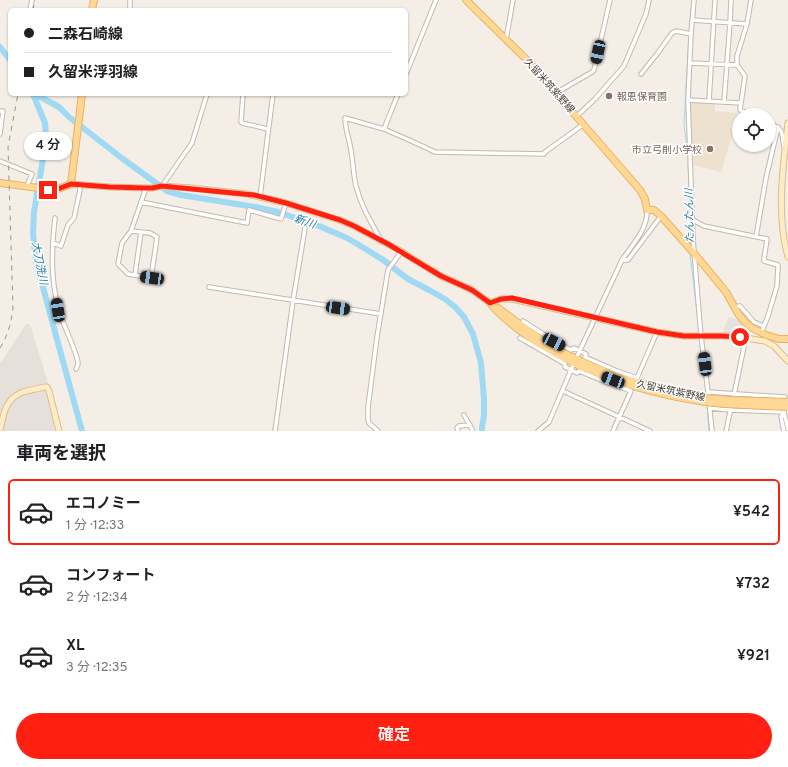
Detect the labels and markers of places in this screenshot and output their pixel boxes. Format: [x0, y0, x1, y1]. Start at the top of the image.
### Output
marker: 報恩保育園 [604, 91, 614, 101]
place label: 報恩保育園 [617, 91, 667, 104]
place label: 市立弓削小学校 [632, 144, 702, 157]
marker: 市立弓削小学校 [705, 144, 715, 154]

